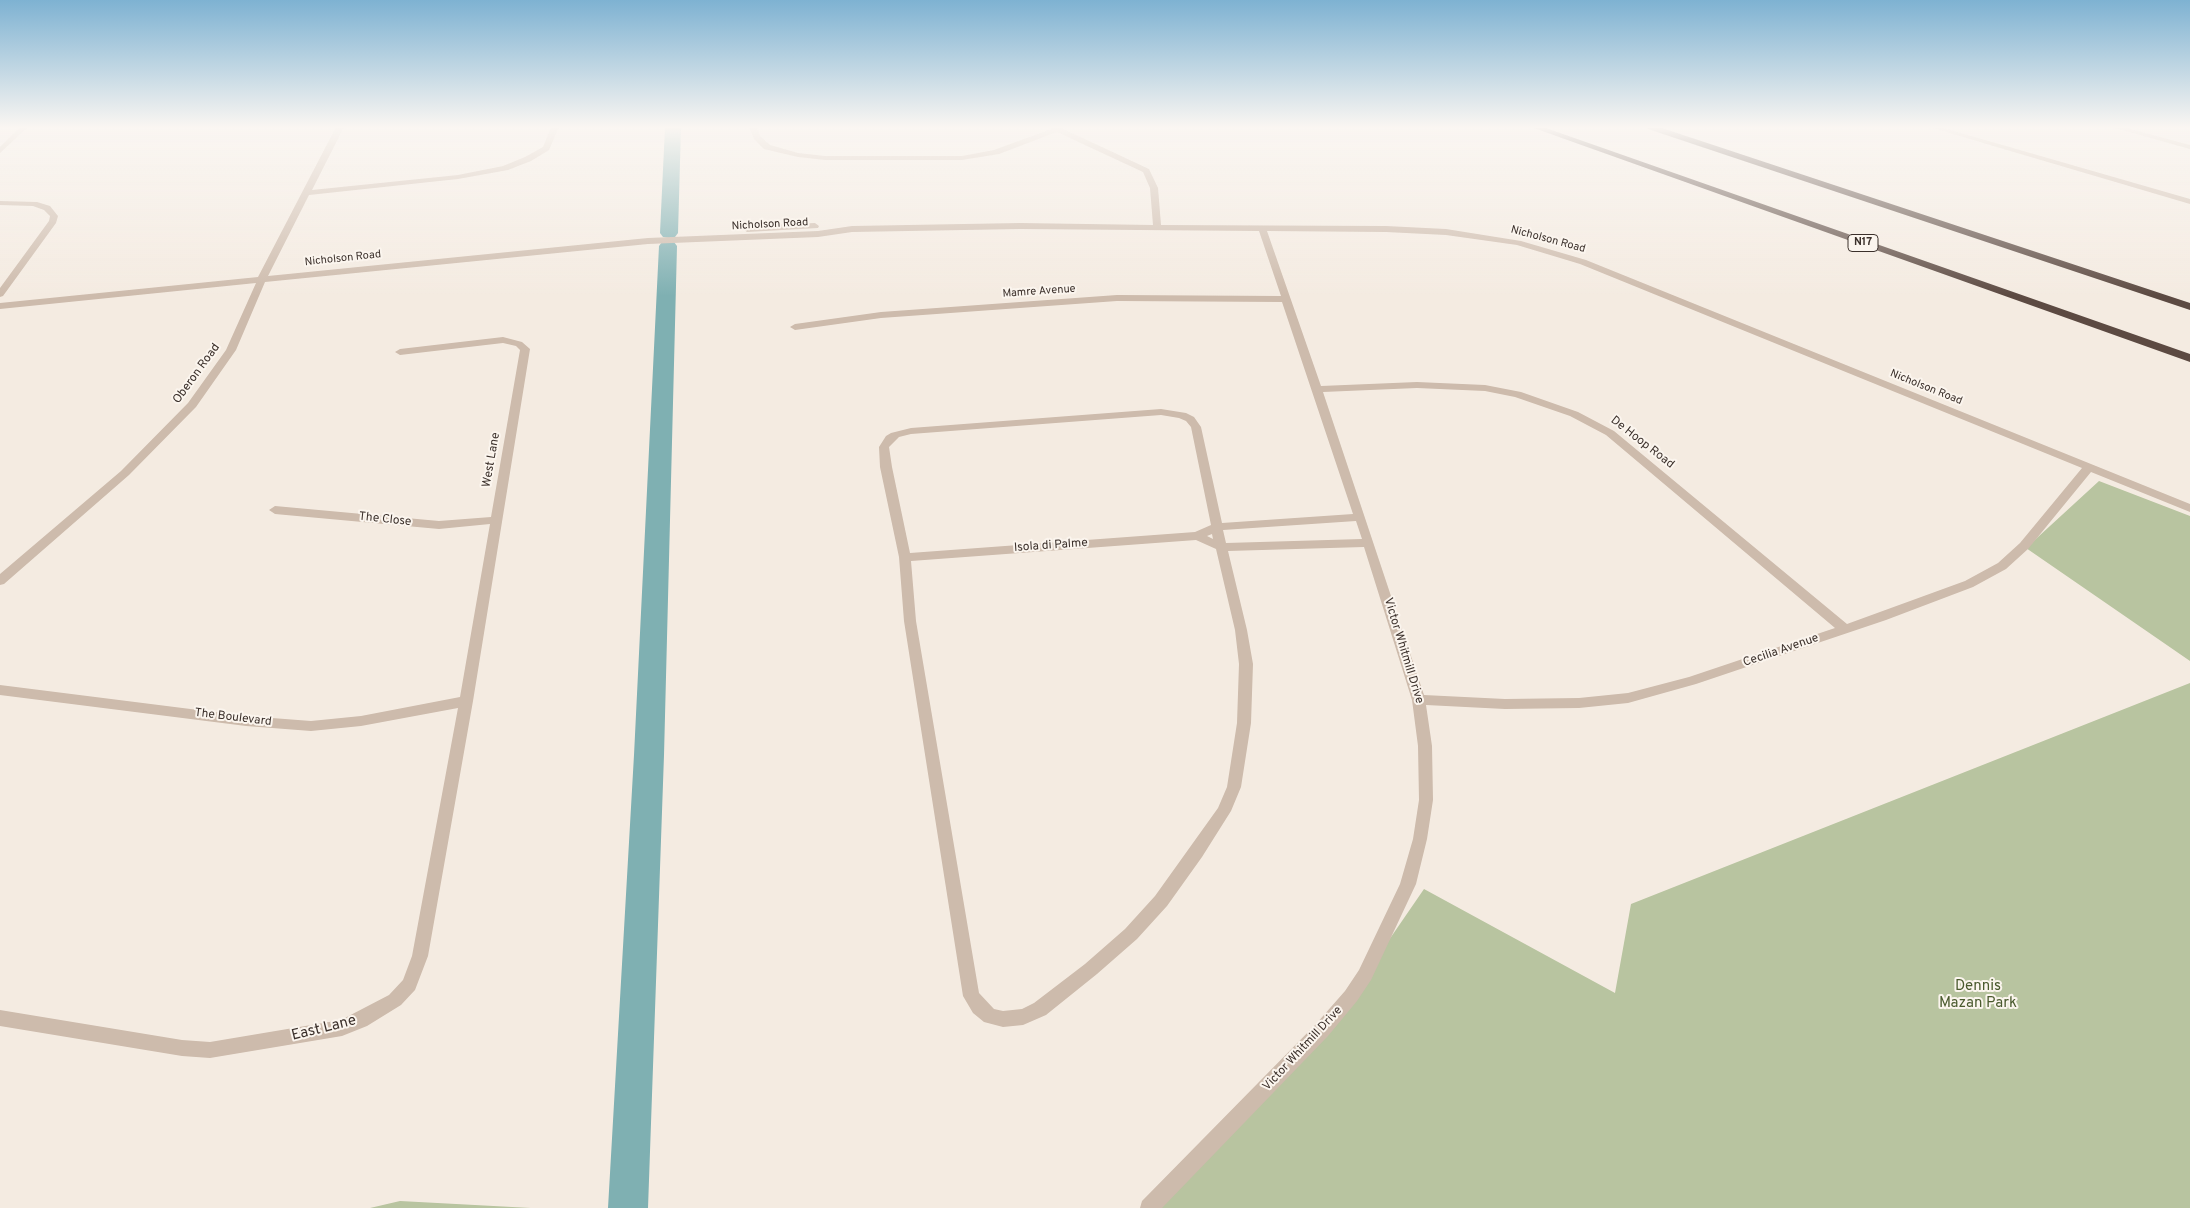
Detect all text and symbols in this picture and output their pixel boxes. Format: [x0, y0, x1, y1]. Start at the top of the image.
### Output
street label: Nicholson Road [731, 216, 809, 234]
street label: Nicholson Road [1509, 224, 1587, 256]
road number: N17 [1848, 234, 1878, 252]
street label: Nicholson Road [304, 248, 382, 270]
street label: Mamre Avenue [1002, 283, 1076, 301]
street label: Oberon Road [170, 341, 224, 407]
street label: Nicholson Road [1888, 367, 1964, 409]
street label: De Hoop Road [1607, 414, 1677, 472]
street label: West Lane [480, 431, 504, 489]
street label: The Close [358, 510, 412, 530]
street label: Isola di Palme [1014, 536, 1088, 556]
street label: Victor Whitmill Drive [1380, 596, 1426, 706]
street label: Cecilia Avenue [1741, 631, 1821, 671]
street label: The Boulevard [194, 706, 272, 730]
park label: Dennis Mazan Park [1939, 978, 2017, 1013]
street label: Victor Whitmill Drive [1260, 1004, 1346, 1094]
street label: East Lane [290, 1012, 358, 1046]

